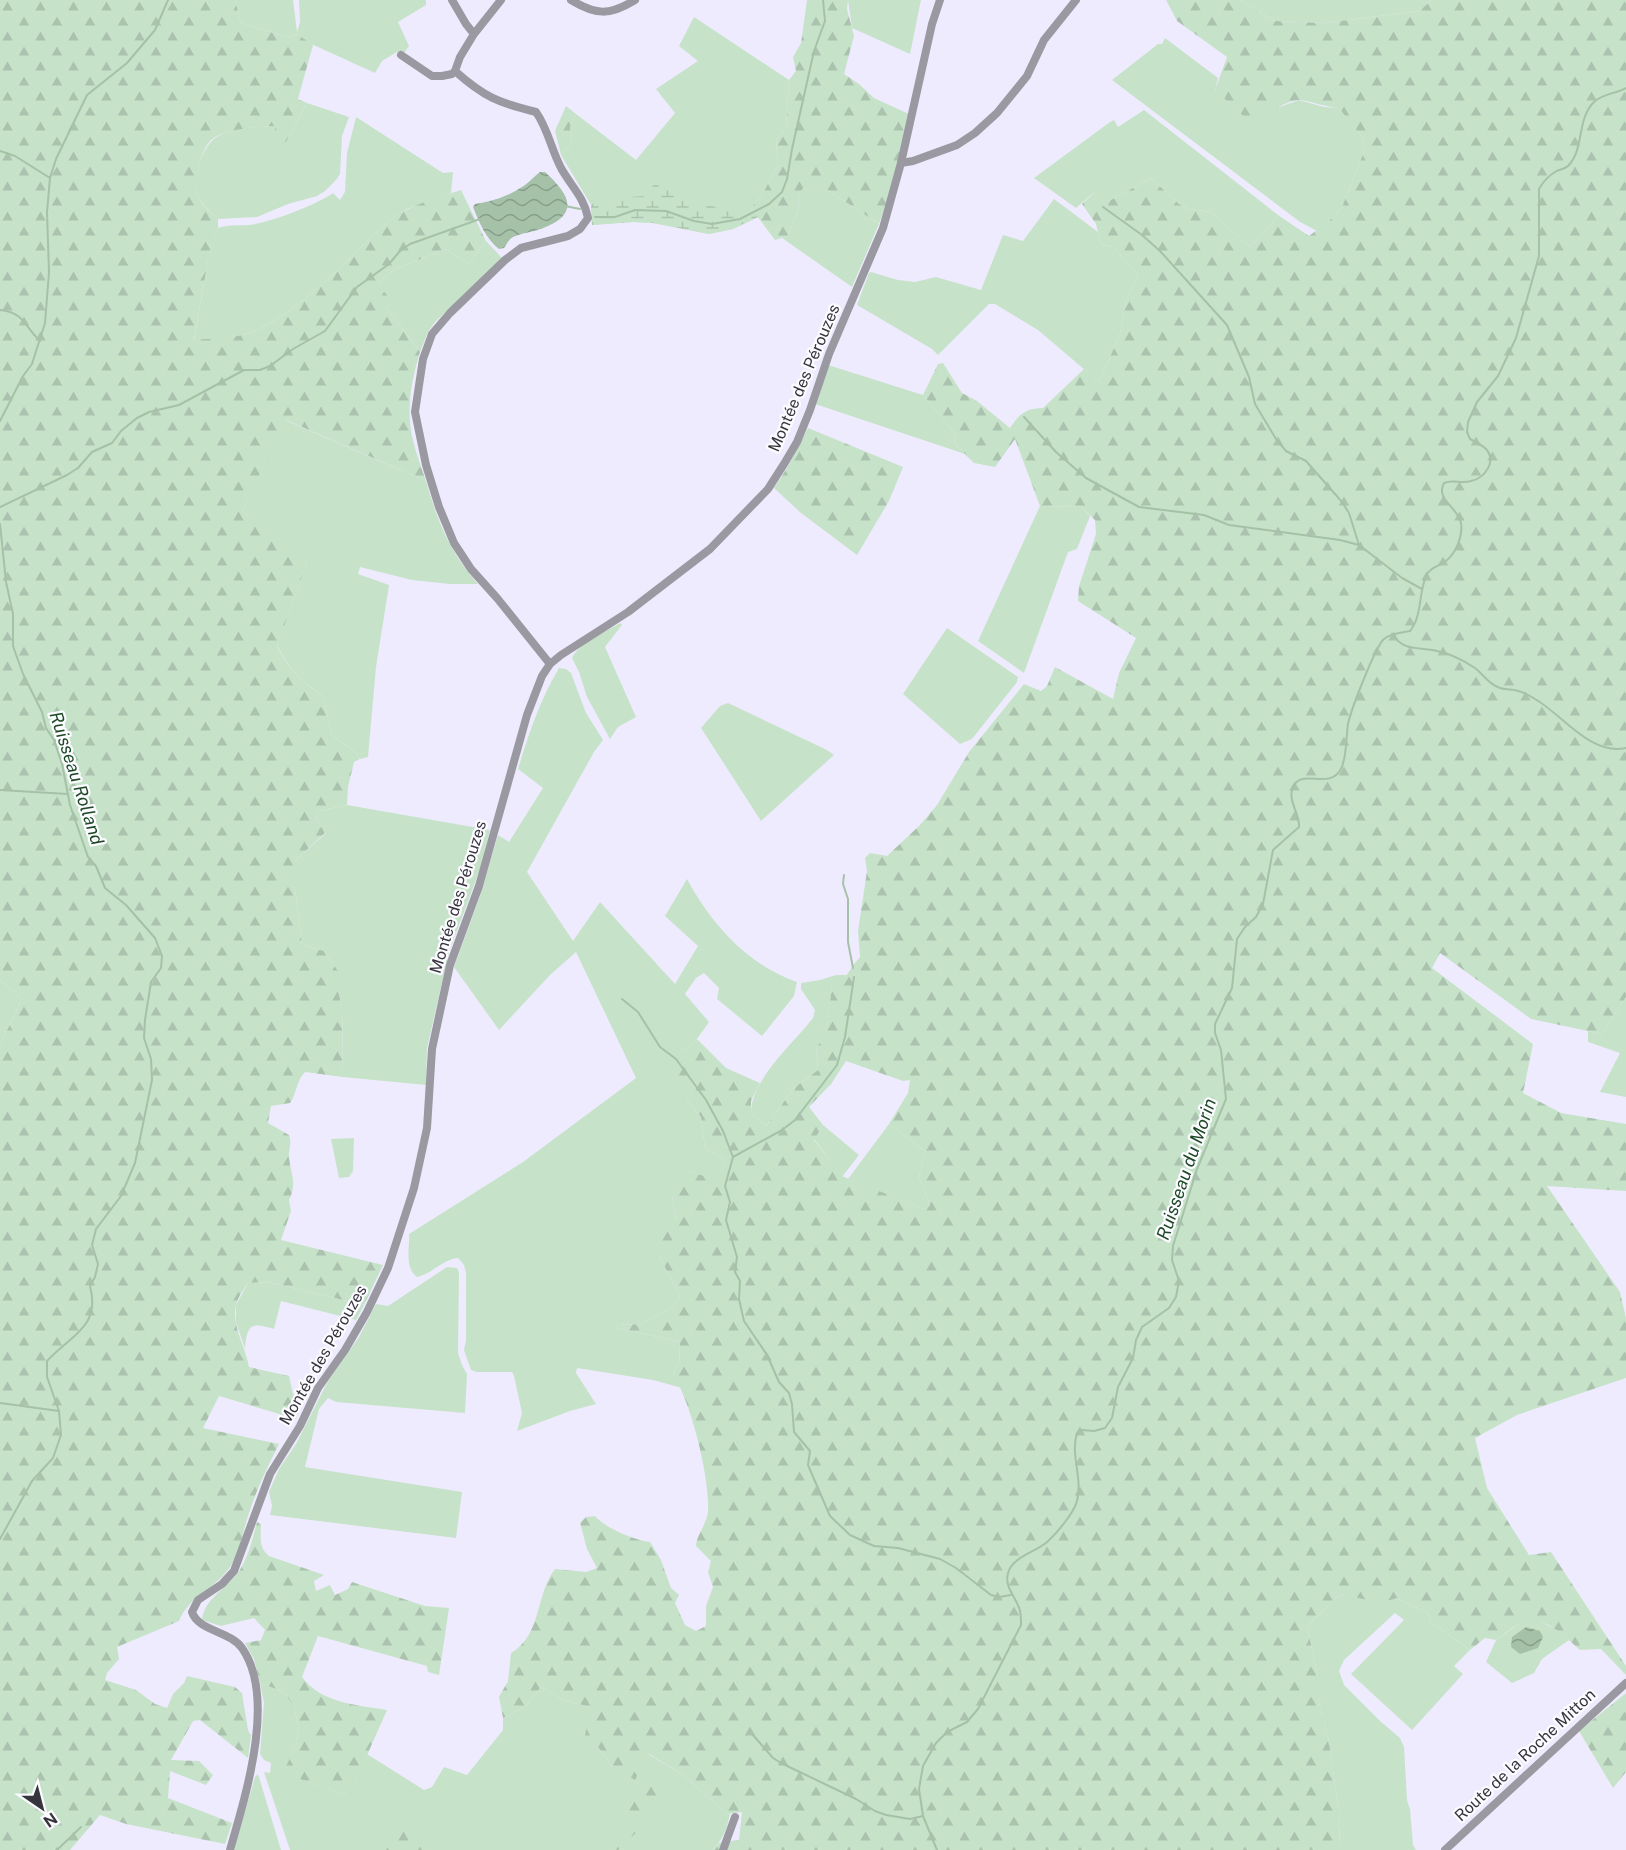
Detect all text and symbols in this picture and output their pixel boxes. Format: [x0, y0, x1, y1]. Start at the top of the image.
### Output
street label: Montée des Pérouzes [764, 301, 844, 455]
water label: Ruisseau Rolland [46, 709, 109, 848]
street label: Montée des Pérouzes [426, 818, 490, 976]
water label: Ruisseau du Morin [1152, 1095, 1220, 1243]
street label: Montée des Pérouzes [275, 1282, 371, 1428]
street label: Route de la Roche Mitton [1451, 1685, 1599, 1825]
north arrow [12, 1778, 72, 1838]
text: N [40, 1809, 61, 1831]

